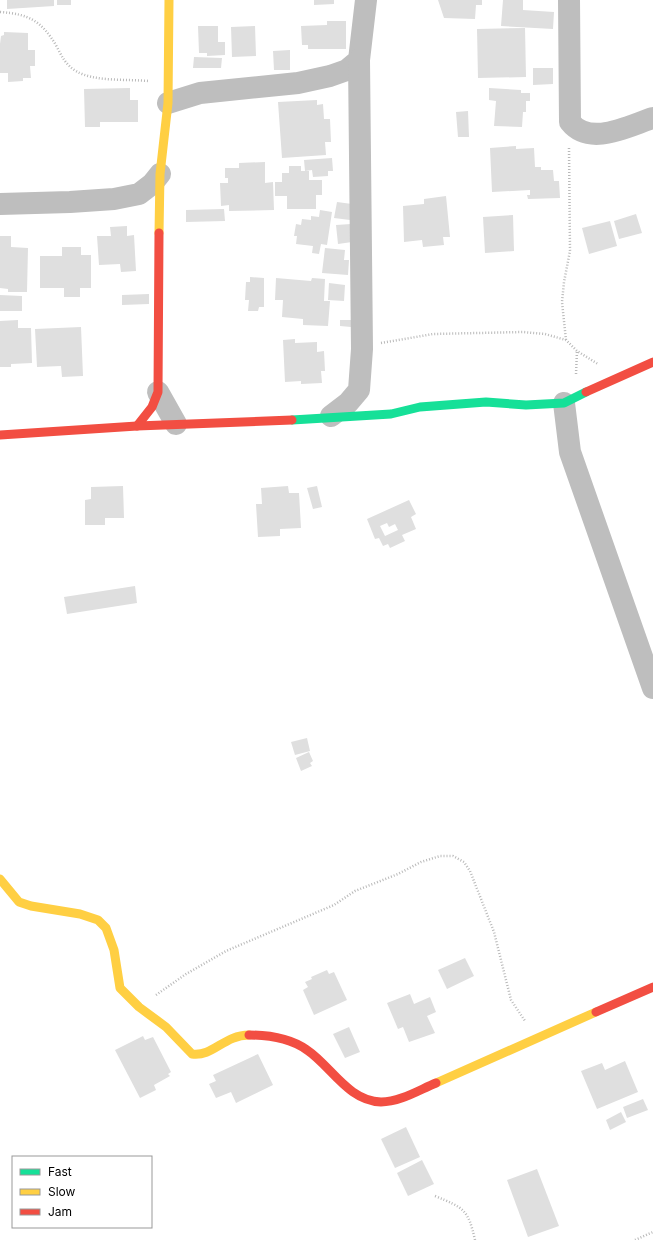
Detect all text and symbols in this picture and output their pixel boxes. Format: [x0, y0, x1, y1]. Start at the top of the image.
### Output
legend [12, 1156, 152, 1228]
text: Fast [48, 1164, 72, 1179]
text: Slow [48, 1184, 76, 1199]
text: Jam [48, 1204, 72, 1219]

